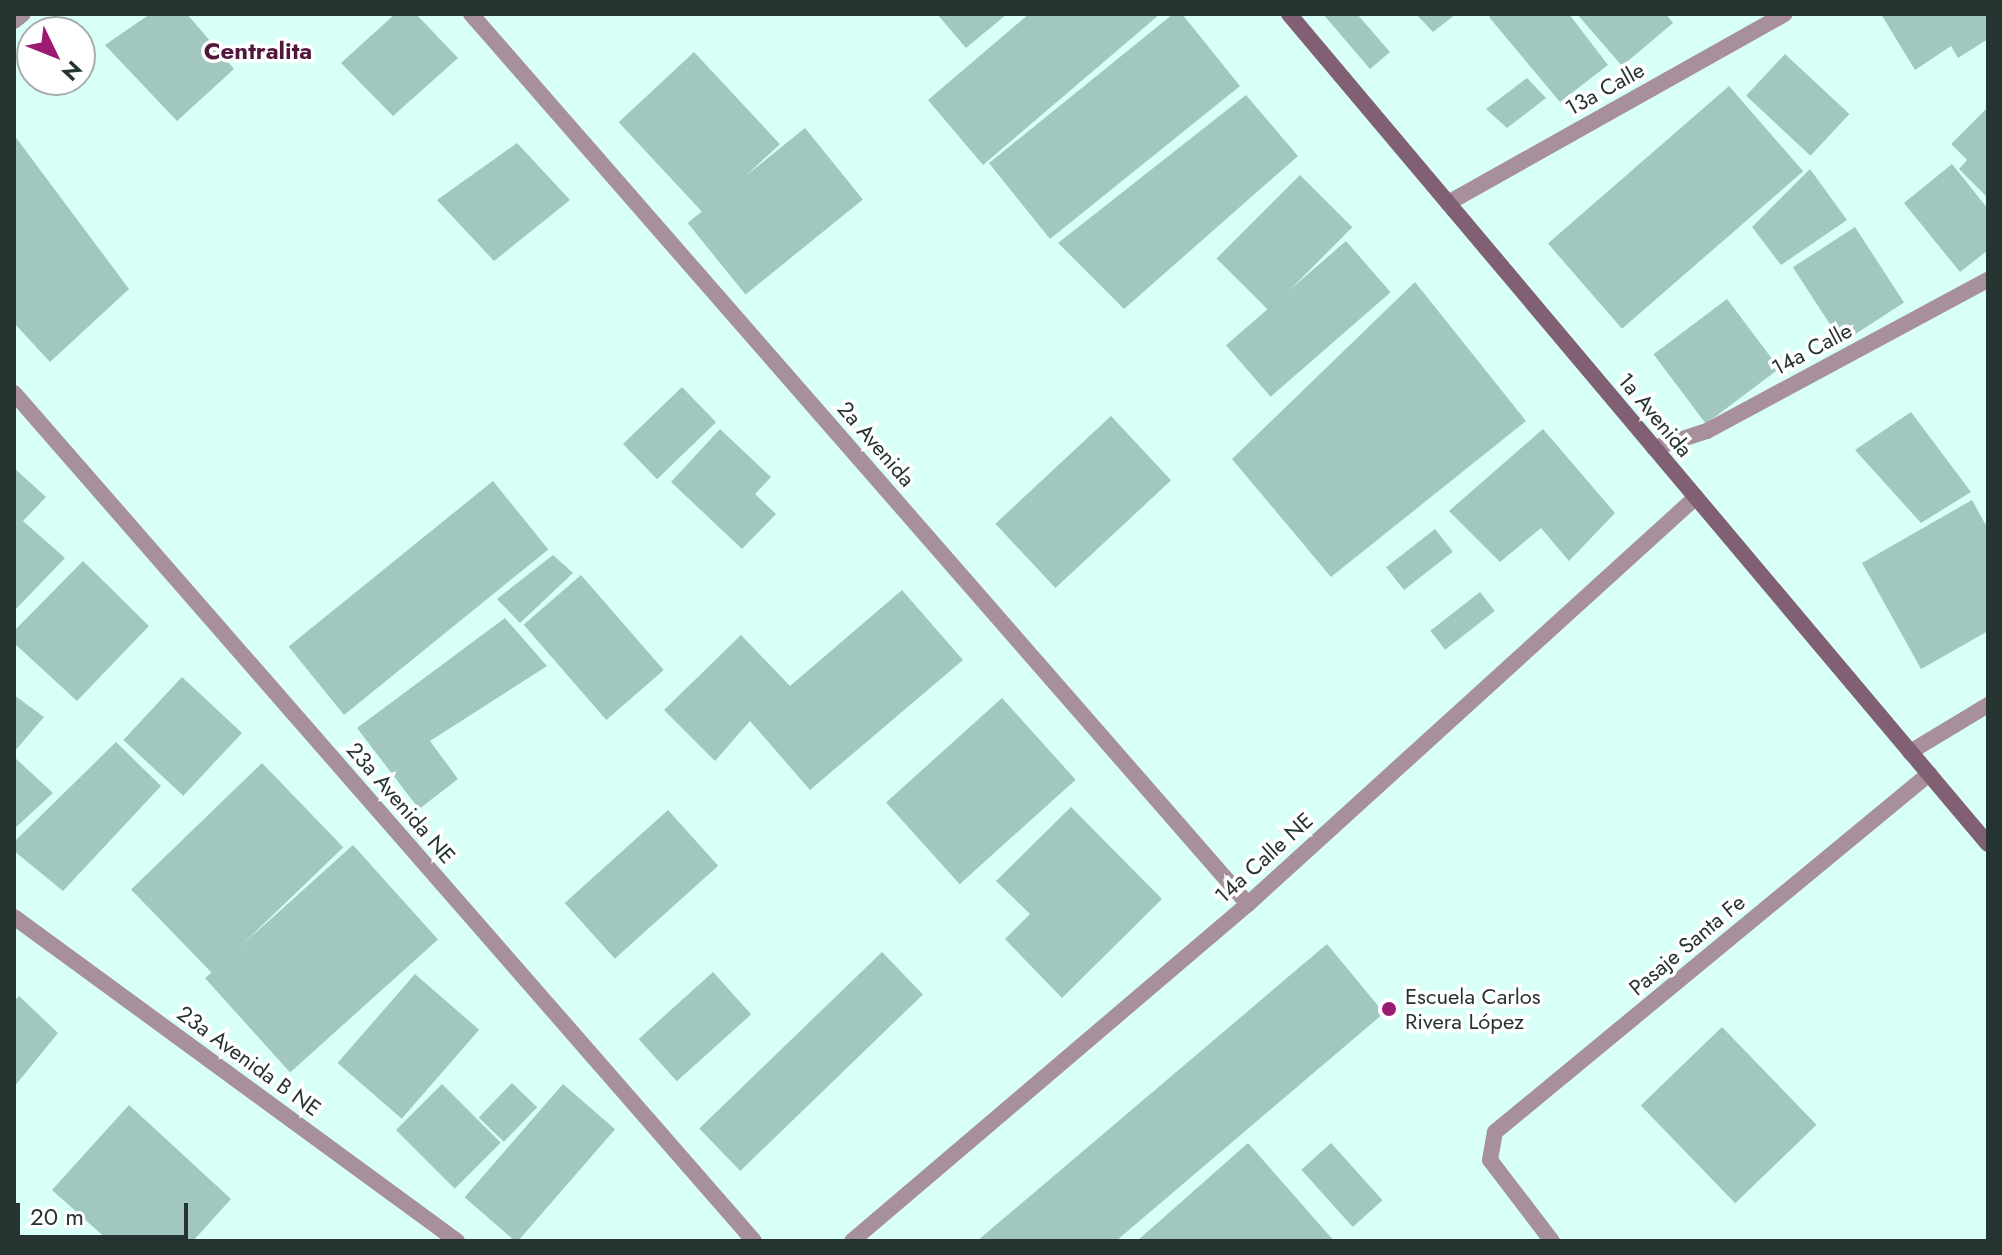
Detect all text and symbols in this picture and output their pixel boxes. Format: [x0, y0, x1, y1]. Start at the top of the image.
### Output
north arrow [16, 16, 96, 96]
district label: Centralita [204, 37, 312, 65]
text: N [54, 54, 90, 88]
street label: 13a Calle [1561, 57, 1649, 121]
street label: 14a Calle [1767, 317, 1857, 381]
street label: 1a Avenida [1612, 368, 1698, 462]
street label: 2a Avenida [832, 396, 920, 492]
street label: 23a Avenida NE [341, 737, 461, 869]
street label: 14a Calle NE [1210, 807, 1318, 909]
street label: Pasaje Santa Fe [1624, 889, 1750, 1001]
place label: Escuela Carlos Rivera López [1405, 983, 1541, 1034]
street label: 23a Avenida B NE [172, 1000, 326, 1122]
marker: Escuela Carlos Rivera López [1380, 1000, 1398, 1018]
scale bar [20, 1187, 192, 1237]
text: 20 m [30, 1199, 84, 1234]

